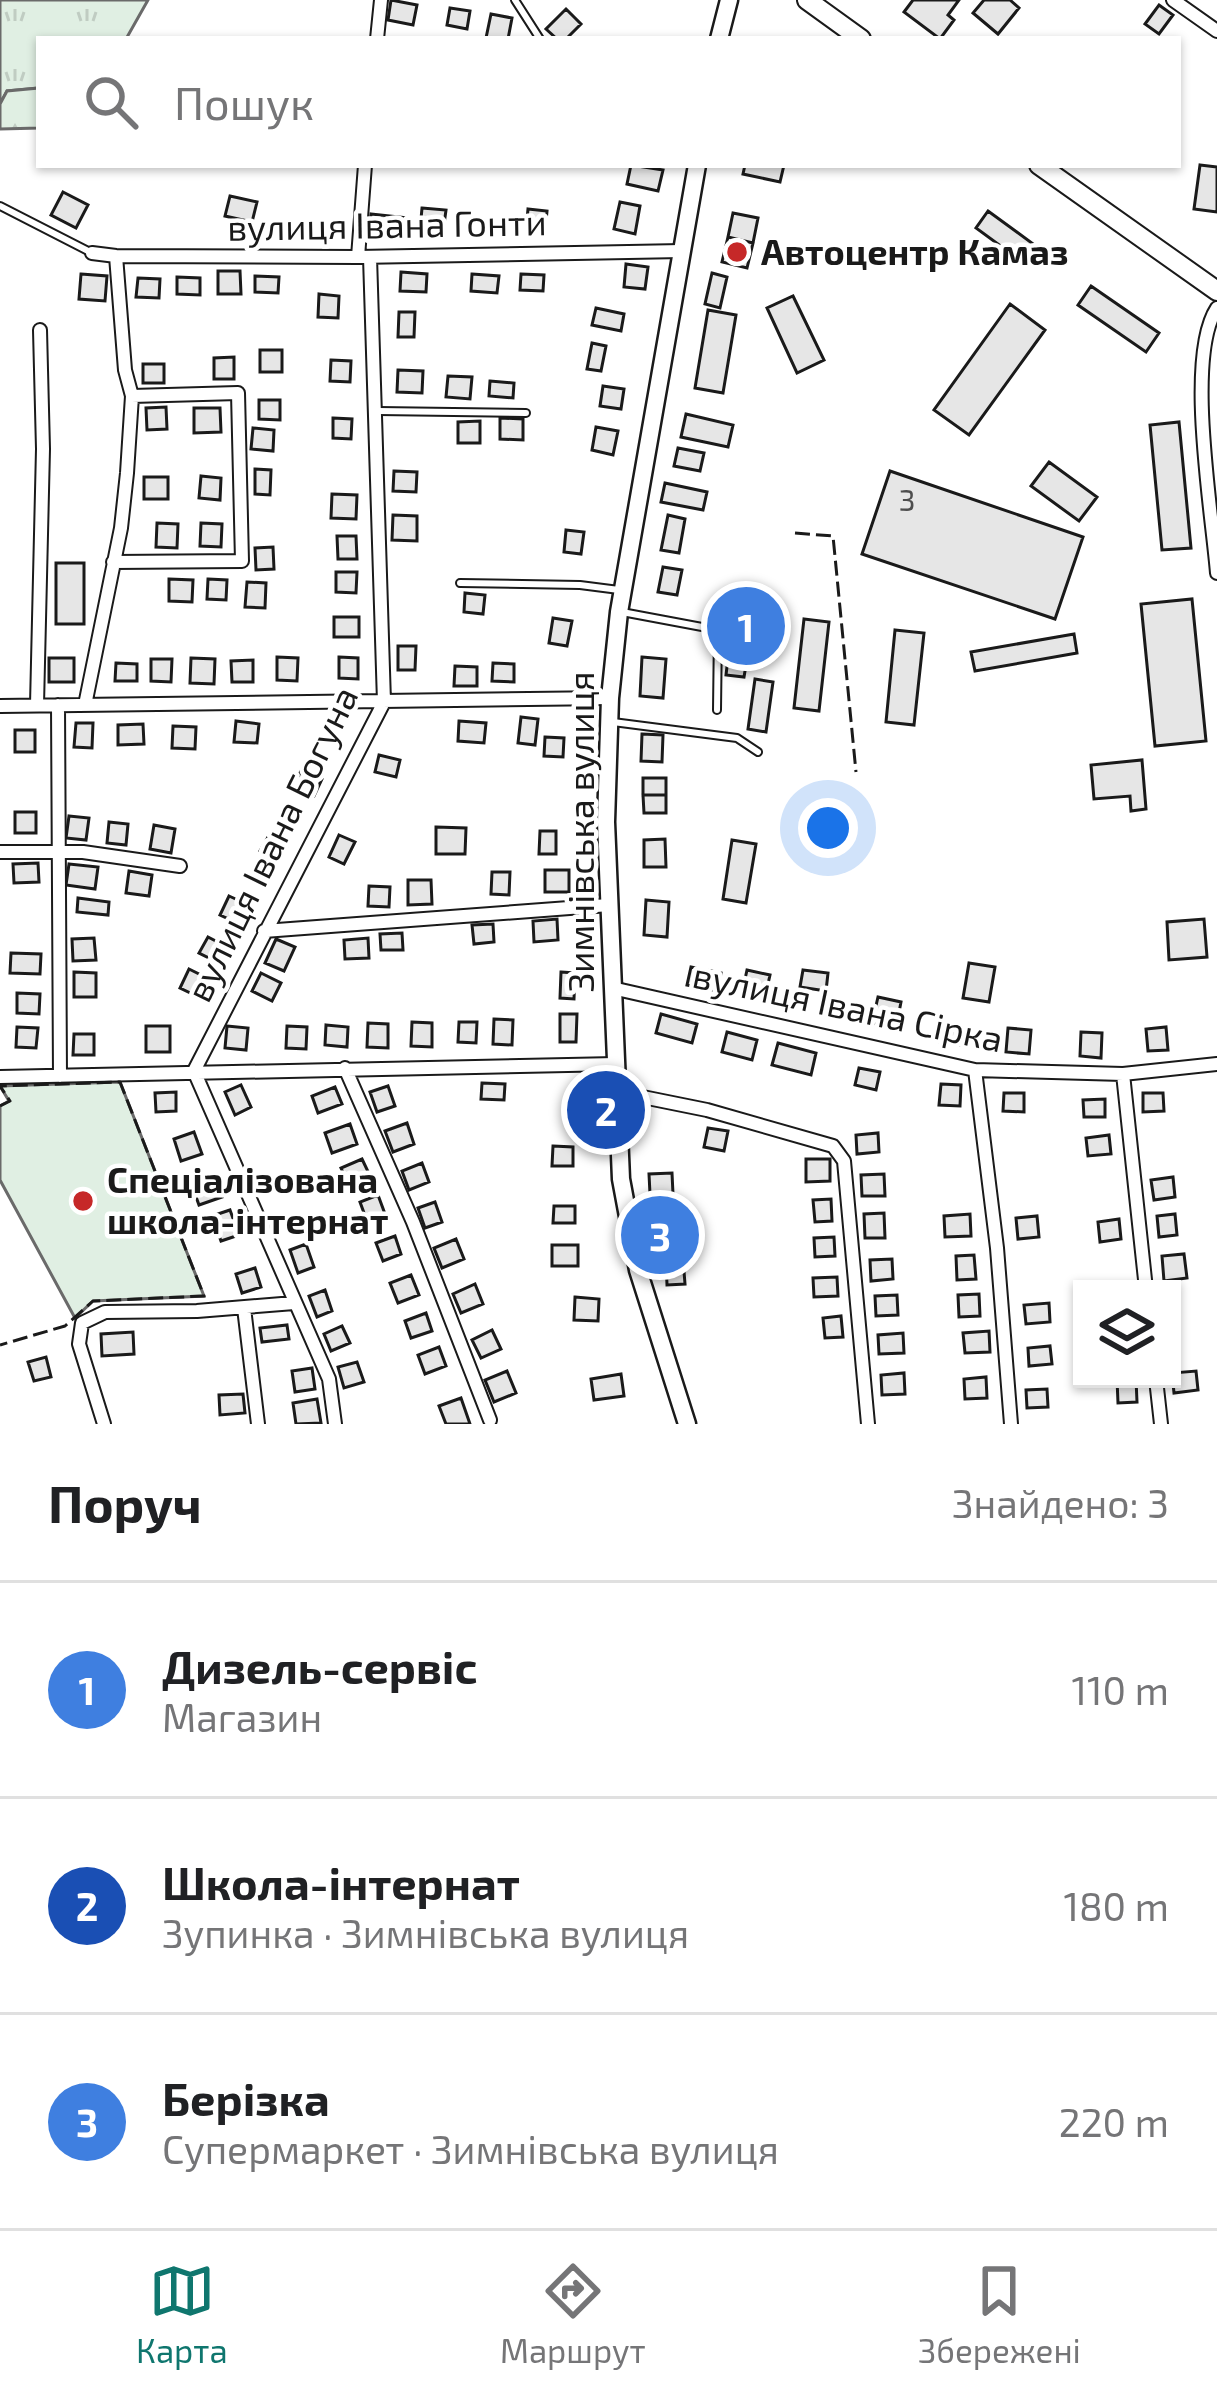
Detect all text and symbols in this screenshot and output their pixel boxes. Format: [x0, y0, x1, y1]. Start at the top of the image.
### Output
search box [36, 36, 1181, 168]
icon: search [78, 69, 144, 135]
text: Пошук [174, 75, 314, 129]
street label: вулиця Івана Гонти [227, 199, 547, 249]
place label: Автоцентр Камаз [761, 229, 1069, 272]
marker: Автоцентр Камаз [724, 239, 750, 265]
house number: 3 [899, 481, 915, 517]
pin: 1 [707, 581, 785, 671]
street label: Зимнівська вулиця [558, 671, 602, 993]
street label: вулиця Івана Богуна [176, 679, 366, 1008]
your location [798, 798, 858, 858]
street label: вулиця Івана Сірка [689, 952, 1007, 1060]
pin: 2 [567, 1065, 645, 1155]
place label: Спеціалізована школа-інтернат [107, 1157, 388, 1241]
marker: Спеціалізована школа-інтернат [70, 1188, 96, 1214]
pin: 3 [621, 1190, 699, 1280]
map controls [1073, 1280, 1181, 1388]
button: layers [1073, 1280, 1181, 1388]
text: Поруч [48, 1472, 202, 1533]
text: Знайдено: 3 [952, 1479, 1169, 1526]
text: Дизель-сервіс [162, 1639, 477, 1693]
text: 1 [79, 1666, 95, 1713]
text: 110 m [1072, 1666, 1169, 1713]
text: Магазин [162, 1693, 322, 1740]
text: Школа-інтернат [162, 1855, 520, 1909]
text: 2 [76, 1882, 98, 1929]
text: 180 m [1063, 1882, 1169, 1929]
text: Зупинка · Зимнівська вулиця [162, 1909, 689, 1956]
text: Берізка [162, 2071, 330, 2125]
text: 3 [76, 2098, 98, 2145]
text: 220 m [1059, 2098, 1169, 2145]
text: Супермаркет · Зимнівська вулиця [162, 2125, 779, 2172]
tab: Карта [136, 2258, 228, 2370]
tab: Маршрут [500, 2258, 646, 2370]
tab: Збережені [918, 2258, 1081, 2370]

